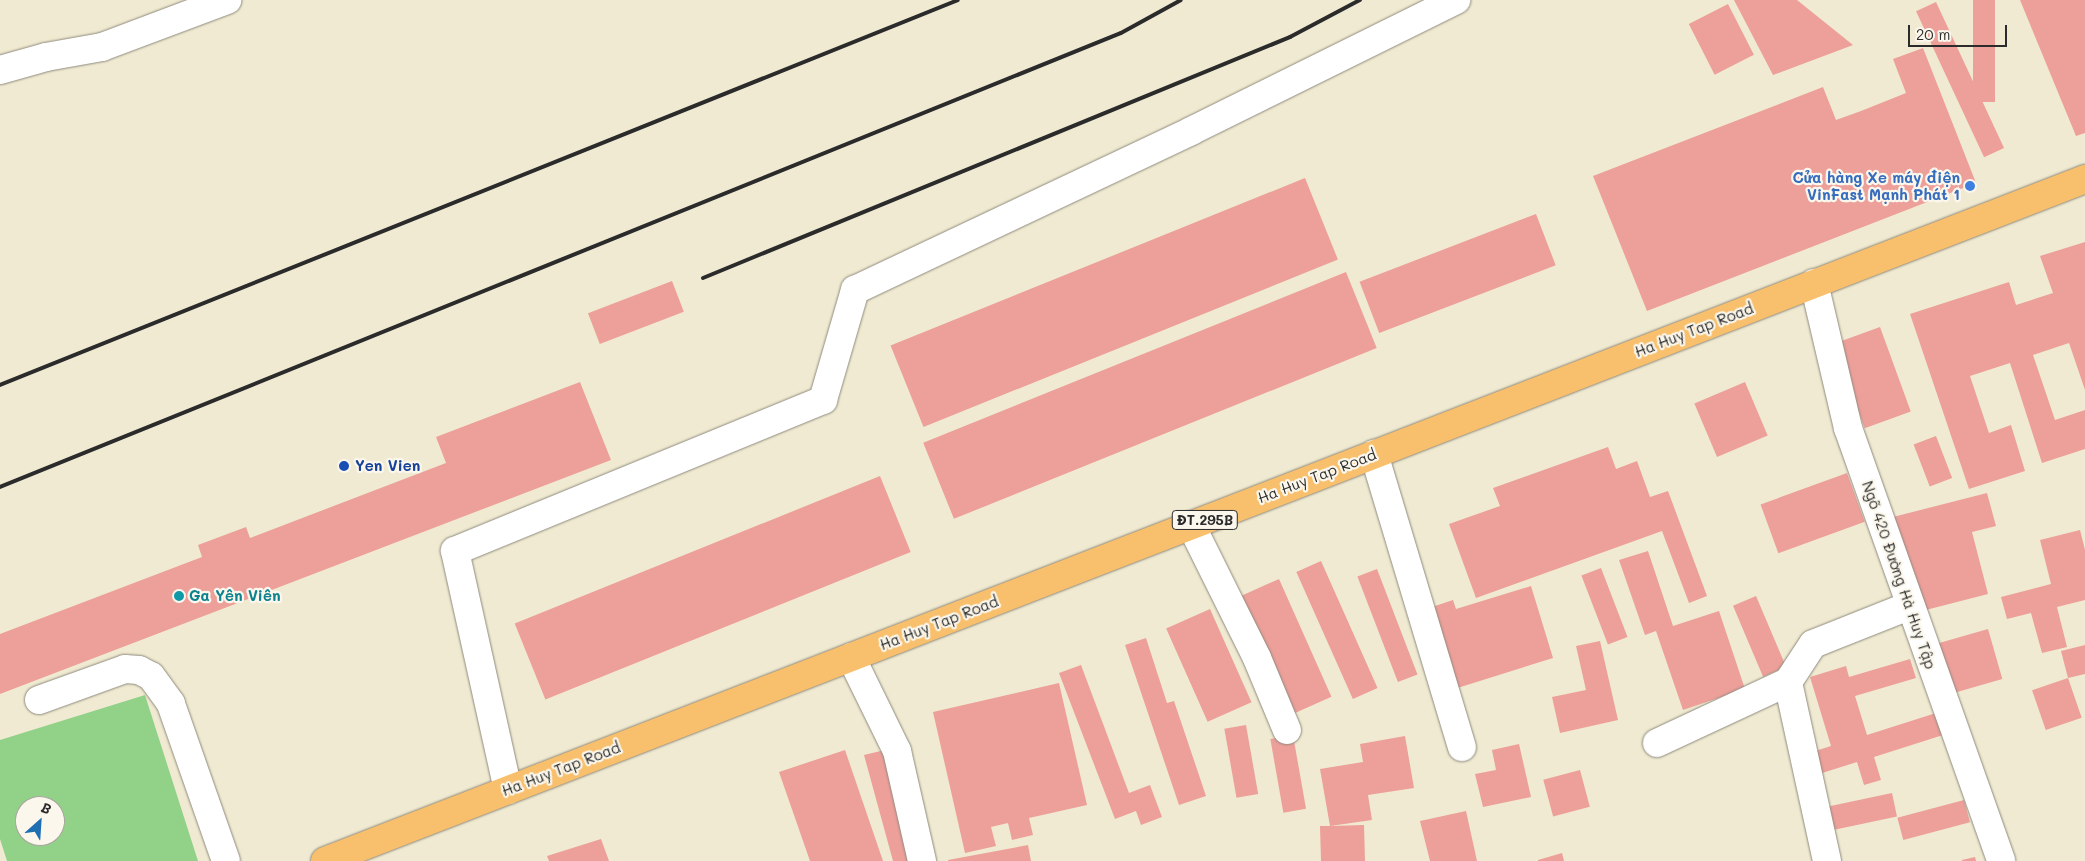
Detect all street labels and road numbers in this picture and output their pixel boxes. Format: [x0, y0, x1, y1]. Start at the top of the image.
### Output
street label: Ha Huy Tap Road [1632, 299, 1756, 361]
street label: Ha Huy Tap Road [1255, 445, 1379, 507]
street label: Ngõ 420 Đường Hà Huy Tập [1858, 479, 1940, 671]
road number: ĐT.295B [1171, 508, 1239, 532]
street label: Ha Huy Tap Road [877, 592, 1001, 654]
street label: Ha Huy Tap Road [499, 738, 623, 800]

